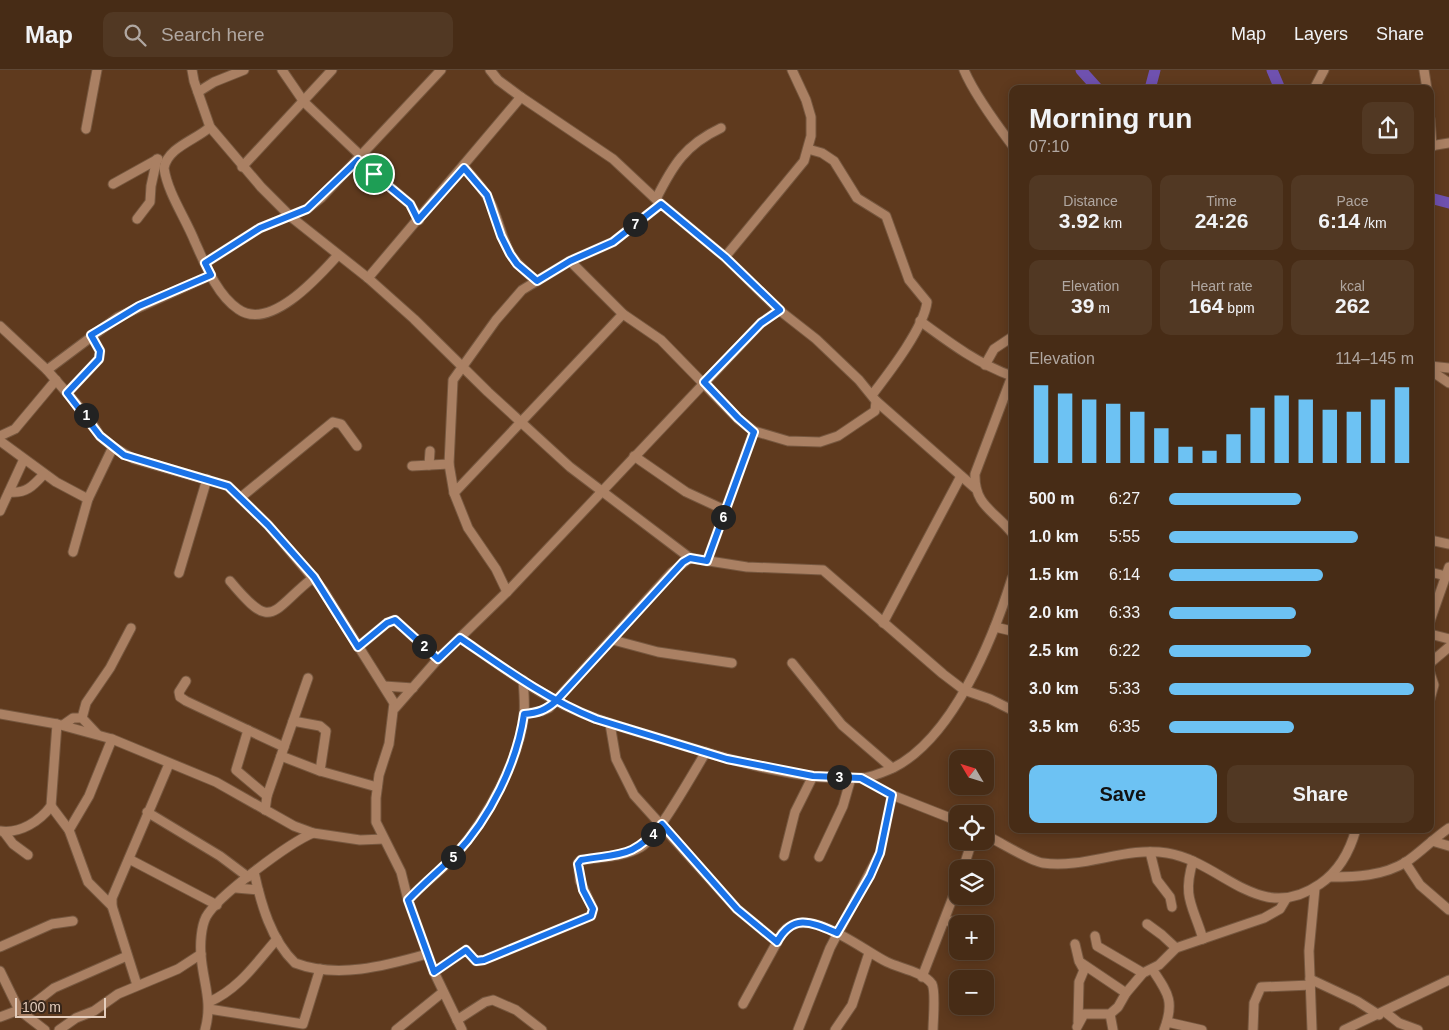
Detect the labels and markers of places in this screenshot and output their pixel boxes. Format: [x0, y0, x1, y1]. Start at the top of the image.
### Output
pin [353, 153, 395, 195]
pin: 7 [622, 212, 648, 236]
pin: 1 [74, 402, 98, 428]
pin: 6 [710, 504, 736, 530]
pin: 2 [412, 634, 436, 658]
pin: 3 [826, 764, 852, 790]
pin: 4 [640, 822, 666, 846]
pin: 5 [440, 844, 466, 870]

